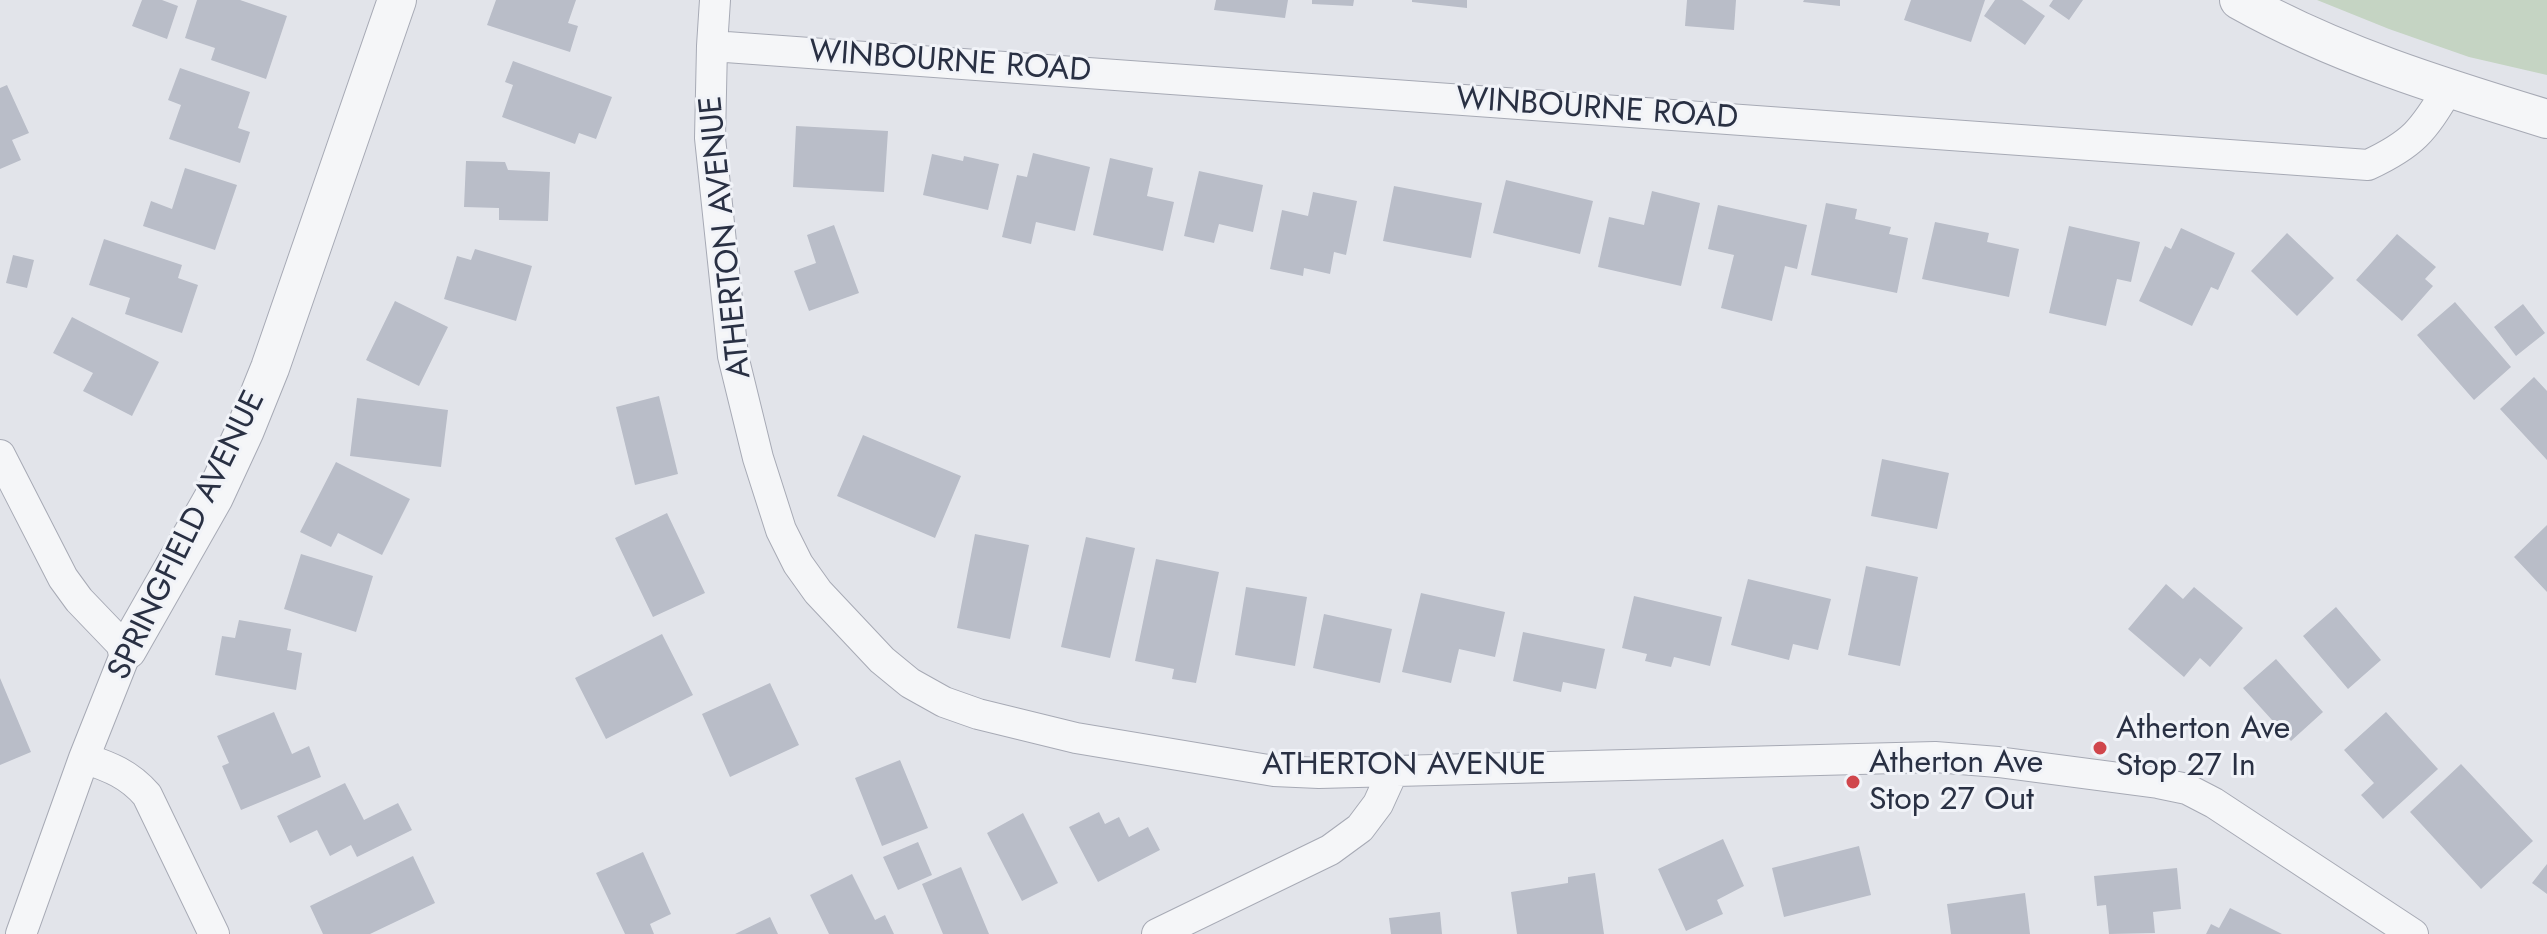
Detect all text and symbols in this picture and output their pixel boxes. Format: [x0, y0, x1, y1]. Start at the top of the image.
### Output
street label: WINBOURNE ROAD [808, 34, 1092, 92]
street label: WINBOURNE ROAD [1455, 81, 1739, 139]
street label: ATHERTON AVENUE [693, 94, 761, 380]
street label: SPRINGFIELD AVENUE [101, 385, 275, 687]
place label: Atherton Ave Stop 27 In [2116, 711, 2290, 786]
marker: Atherton Ave Stop 27 In [2091, 739, 2109, 757]
place label: Atherton Ave Stop 27 Out [1869, 745, 2043, 820]
street label: ATHERTON AVENUE [1262, 747, 1546, 785]
marker: Atherton Ave Stop 27 Out [1844, 773, 1862, 791]

